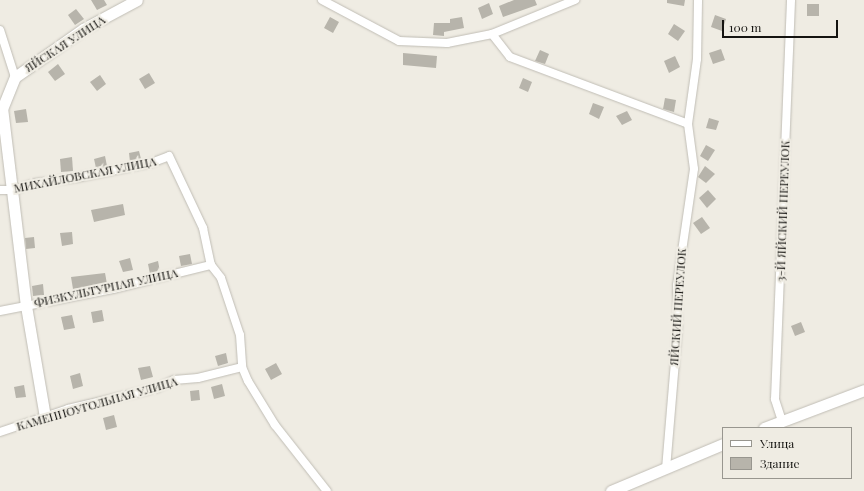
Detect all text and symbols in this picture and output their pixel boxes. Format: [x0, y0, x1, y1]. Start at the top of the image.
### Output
scale bar [724, 12, 840, 38]
street label: ЯЙСКАЯ УЛИЦА [22, 13, 108, 75]
text: 100 m [729, 19, 761, 35]
street label: 3-Й ЯЙСКИЙ ПЕРЕУЛОК [773, 140, 793, 282]
street label: МИХАЙЛОВСКАЯ УЛИЦА [13, 154, 157, 196]
street label: ЯЙСКИЙ ПЕРЕУЛОК [667, 248, 689, 366]
street label: ФИЗКУЛЬТУРНАЯ УЛИЦА [33, 266, 179, 310]
street label: КАМЕННОУГОЛЬНАЯ УЛИЦА [15, 374, 179, 434]
legend [722, 427, 852, 479]
text: Улица [760, 435, 794, 451]
text: Здание [760, 455, 800, 471]

